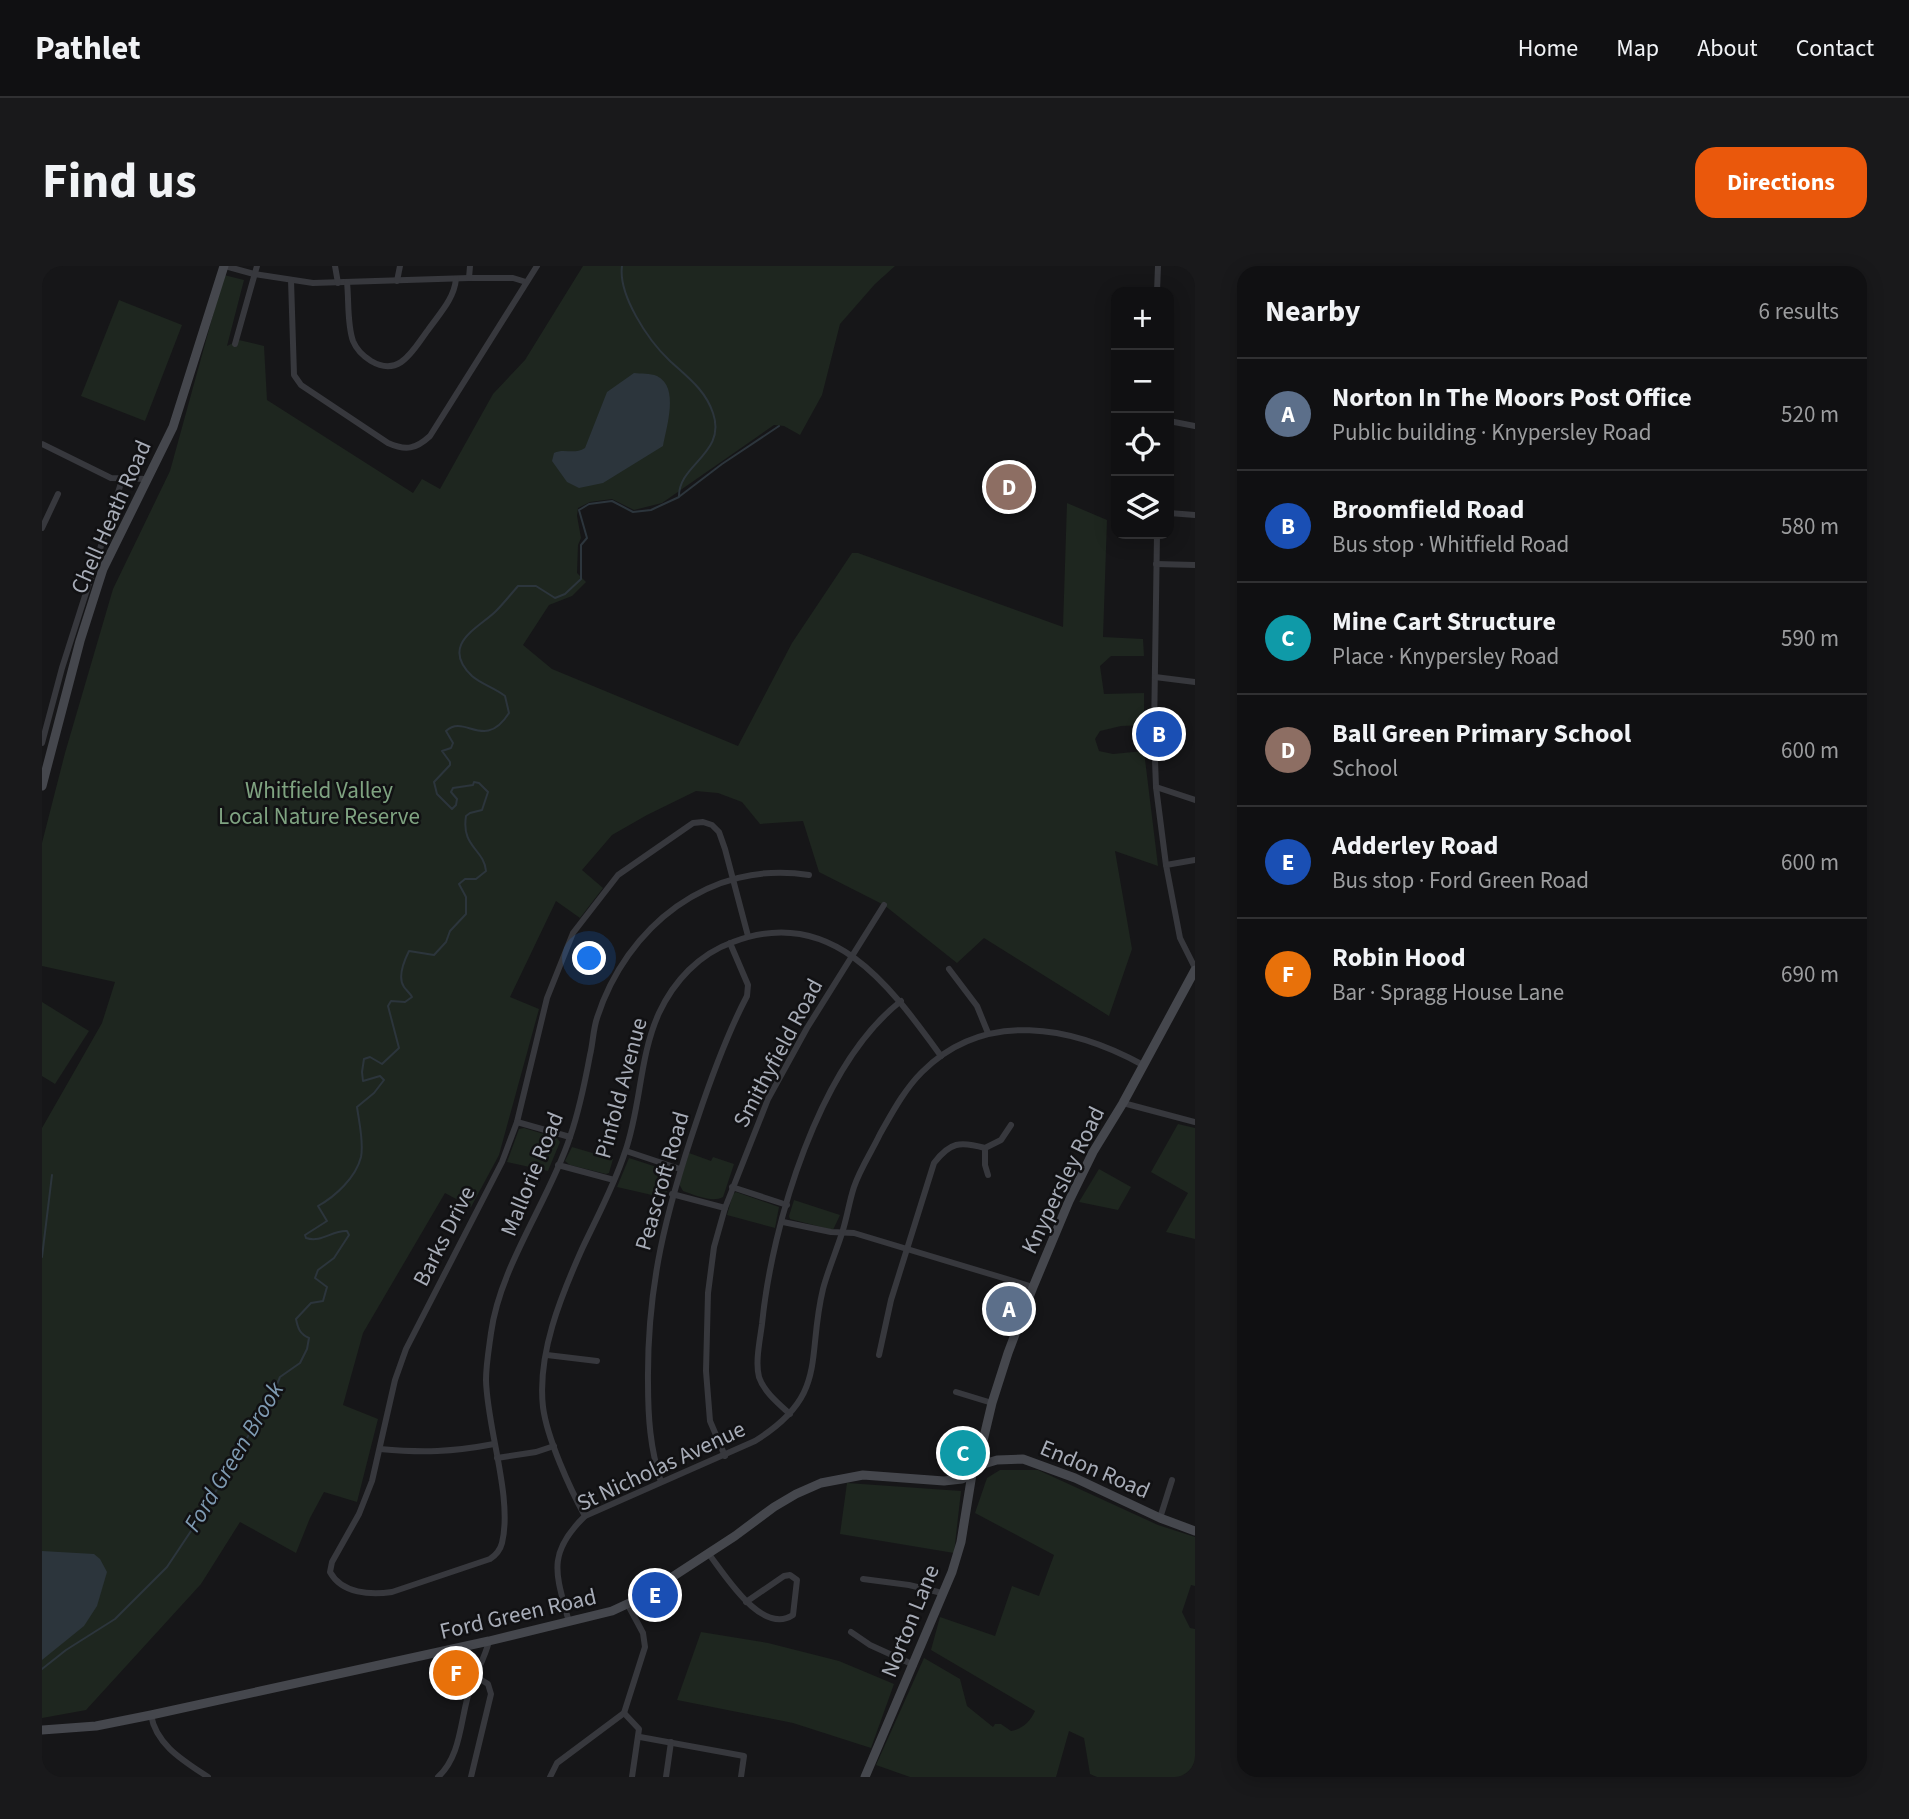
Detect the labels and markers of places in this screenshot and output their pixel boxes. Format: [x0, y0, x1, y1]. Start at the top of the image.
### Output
pin: D [986, 461, 1032, 513]
pin: B [1136, 708, 1182, 760]
pin: A [986, 1283, 1032, 1335]
pin: C [940, 1427, 986, 1479]
pin: E [632, 1569, 678, 1621]
pin: F [433, 1647, 479, 1699]

